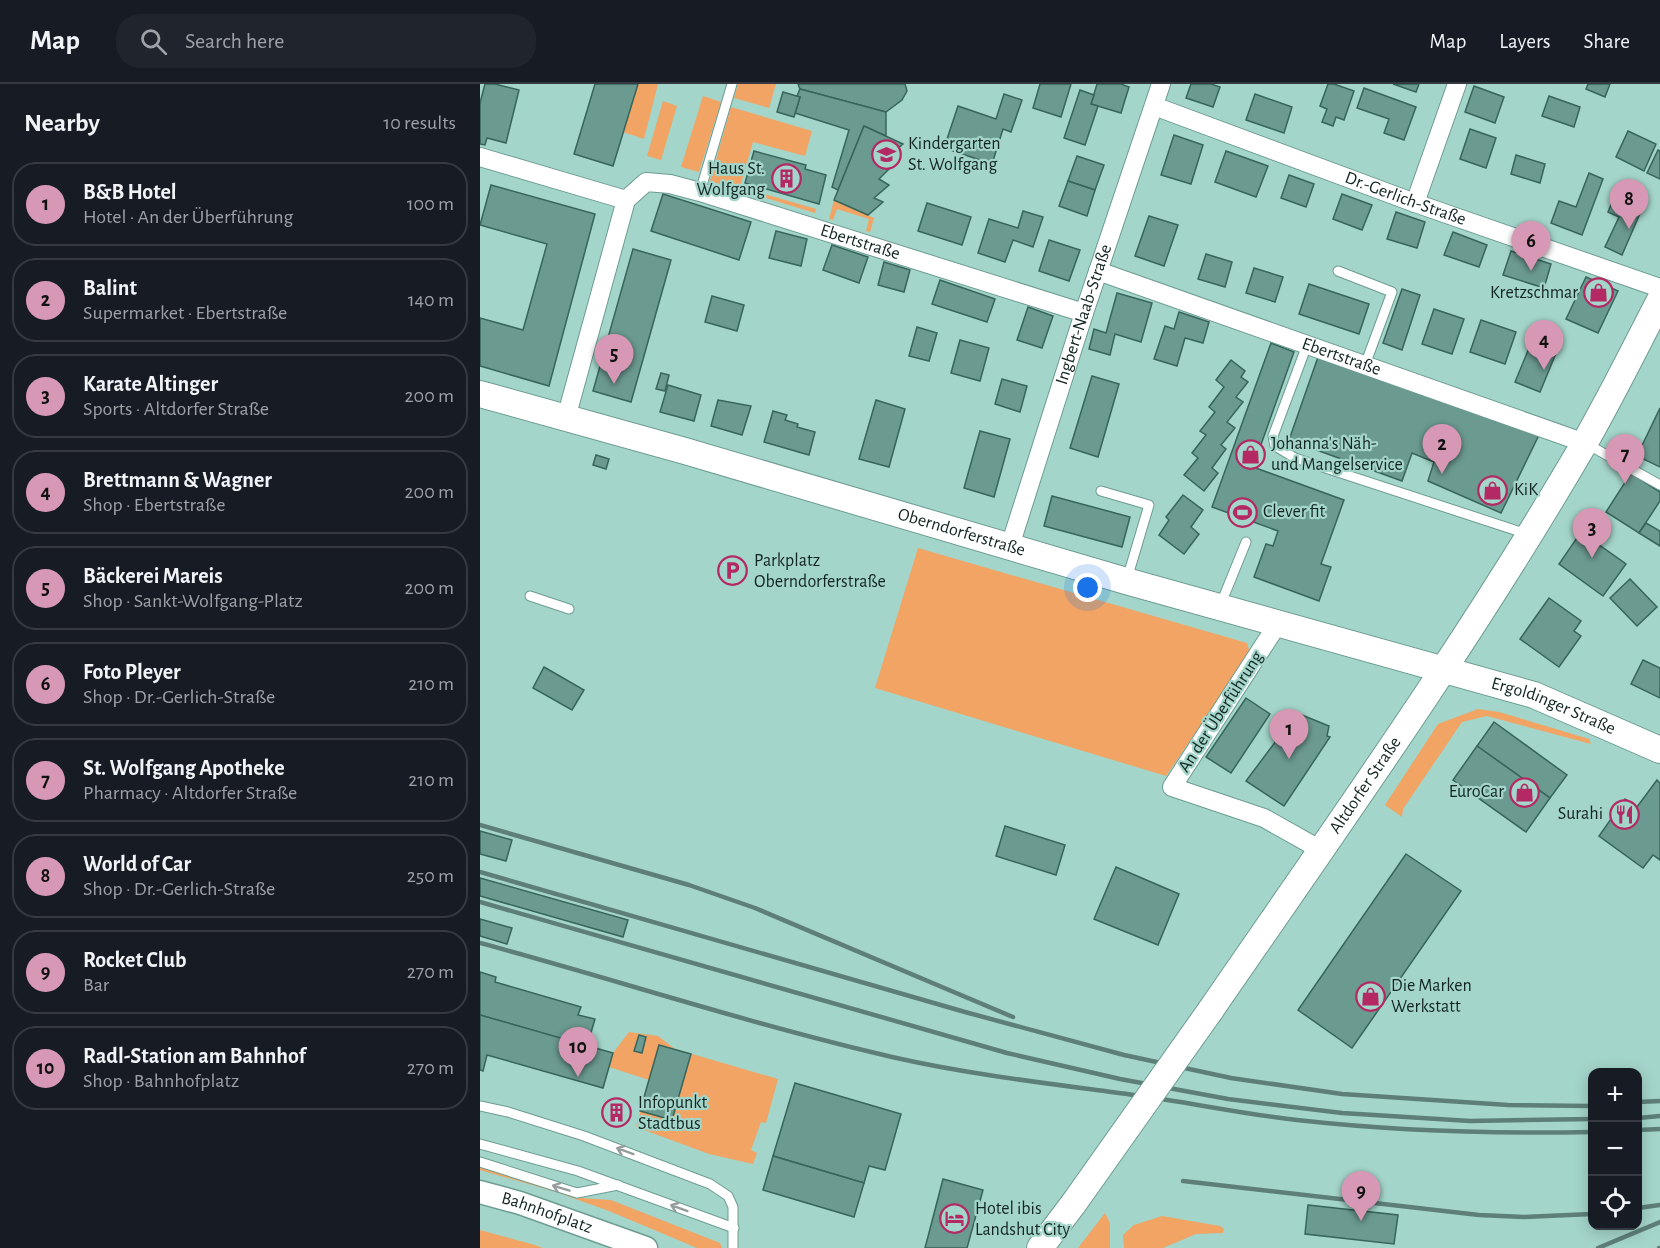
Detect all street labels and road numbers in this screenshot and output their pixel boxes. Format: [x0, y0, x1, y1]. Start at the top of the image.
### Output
street label: Dr.-Gerlich-Straße [1342, 169, 1468, 229]
street label: Ebertstraße [818, 221, 902, 263]
street label: Ingbert-Naab-Straße [1053, 242, 1115, 387]
street label: Ebertstraße [1299, 335, 1383, 379]
street label: Oberndorferstraße [896, 505, 1027, 560]
street label: An der Überführung [1174, 647, 1267, 776]
street label: Ergoldinger Straße [1489, 674, 1618, 738]
street label: Altdorfer Straße [1326, 734, 1405, 837]
street label: Bahnhofplatz [499, 1189, 595, 1237]

